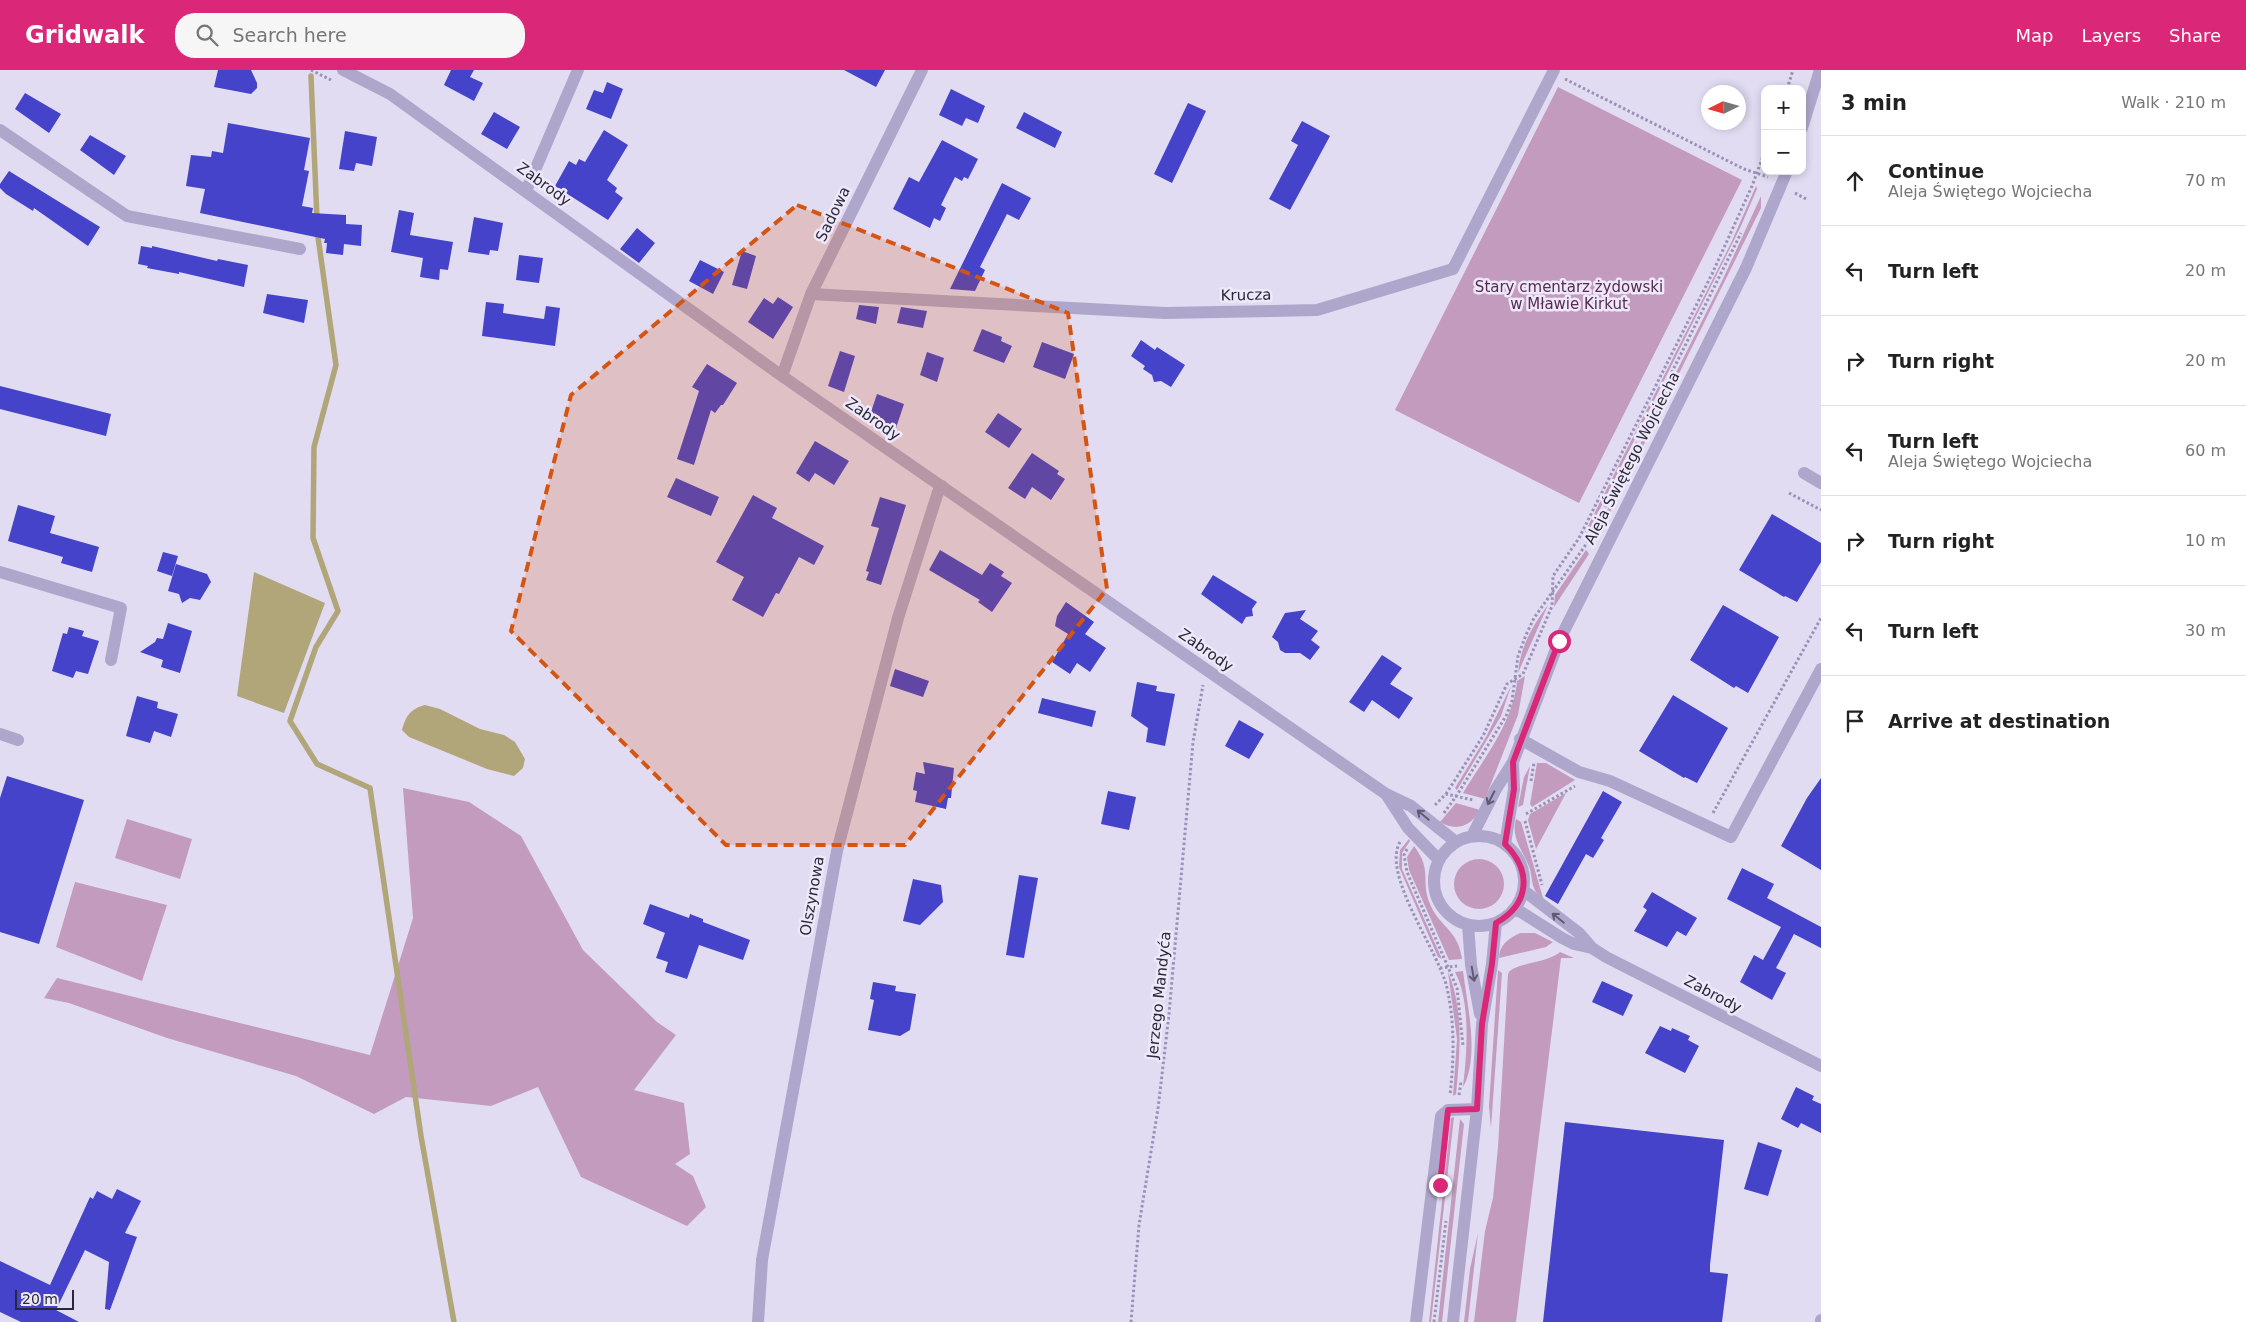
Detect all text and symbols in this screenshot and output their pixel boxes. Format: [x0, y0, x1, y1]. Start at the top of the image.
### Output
search box [175, 13, 525, 58]
text: Gridwalk [25, 21, 145, 49]
icon: search [193, 21, 221, 49]
text: Search here [233, 24, 347, 46]
text: Map [2015, 25, 2053, 46]
text: Layers [2081, 25, 2141, 46]
text: Share [2169, 25, 2221, 46]
north arrow [1701, 85, 1746, 130]
map controls [1761, 85, 1806, 175]
button: + [1761, 85, 1806, 130]
text: 3 min [1841, 91, 1907, 115]
text: Walk · 210 m [2121, 93, 2226, 112]
button: − [1761, 130, 1806, 175]
street label: Zabrody [513, 158, 575, 210]
text: Continue [1888, 160, 1984, 182]
icon: ahead [1841, 167, 1869, 195]
text: 70 m [2185, 171, 2226, 190]
text: Aleja Świętego Wojciecha [1888, 182, 2092, 201]
street label: Sadowa [812, 184, 854, 244]
icon: left [1841, 257, 1869, 285]
text: Turn left [1888, 260, 1979, 282]
text: 20 m [2185, 261, 2226, 280]
park label: Stary cmentarz żydowski w Mławie Kirkut [1475, 278, 1663, 313]
street label: Krucza [1220, 286, 1272, 304]
icon: right [1841, 347, 1869, 375]
text: Turn right [1888, 350, 1994, 372]
text: 20 m [2185, 351, 2226, 370]
street label: Aleja Świętego Wojciecha [1580, 368, 1683, 547]
street label: Zabrody [842, 394, 904, 444]
text: Turn left [1888, 430, 1979, 452]
icon: left [1841, 437, 1869, 465]
text: 60 m [2185, 441, 2226, 460]
text: Aleja Świętego Wojciecha [1888, 452, 2092, 471]
icon: right [1841, 527, 1869, 555]
text: Turn right [1888, 530, 1994, 552]
text: 10 m [2185, 531, 2226, 550]
icon: left [1841, 617, 1869, 645]
text: Turn left [1888, 620, 1979, 642]
text: 30 m [2185, 621, 2226, 640]
street label: Zabrody [1175, 625, 1237, 675]
route start [1548, 630, 1571, 653]
icon: arrive [1841, 707, 1869, 735]
text: Arrive at destination [1888, 710, 2110, 732]
one-way arrow [1486, 791, 1496, 806]
one-way arrow [1416, 810, 1429, 821]
street label: Olszynowa [796, 855, 828, 937]
one-way arrow [1552, 913, 1565, 924]
street label: Jerzego Mandyća [1143, 930, 1175, 1061]
one-way arrow [1468, 965, 1478, 981]
street label: Zabrody [1681, 971, 1745, 1017]
route end [1429, 1174, 1452, 1197]
scale bar [15, 1287, 74, 1310]
text: 20 m [22, 1291, 58, 1307]

